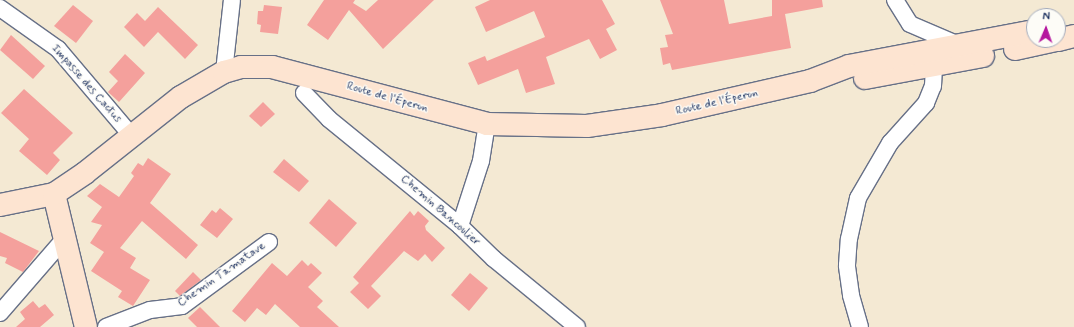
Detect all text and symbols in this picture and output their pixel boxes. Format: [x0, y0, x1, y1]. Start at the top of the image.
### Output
north arrow [1026, 8, 1066, 48]
text: N [1042, 10, 1050, 24]
street label: Impasse des Cactus [48, 42, 124, 126]
street label: Route de l'Éperon [345, 80, 429, 116]
street label: Route de l'Éperon [675, 87, 759, 119]
street label: Chemin Bancoulier [397, 173, 483, 249]
street label: Chemin Tamatave [178, 241, 266, 309]

